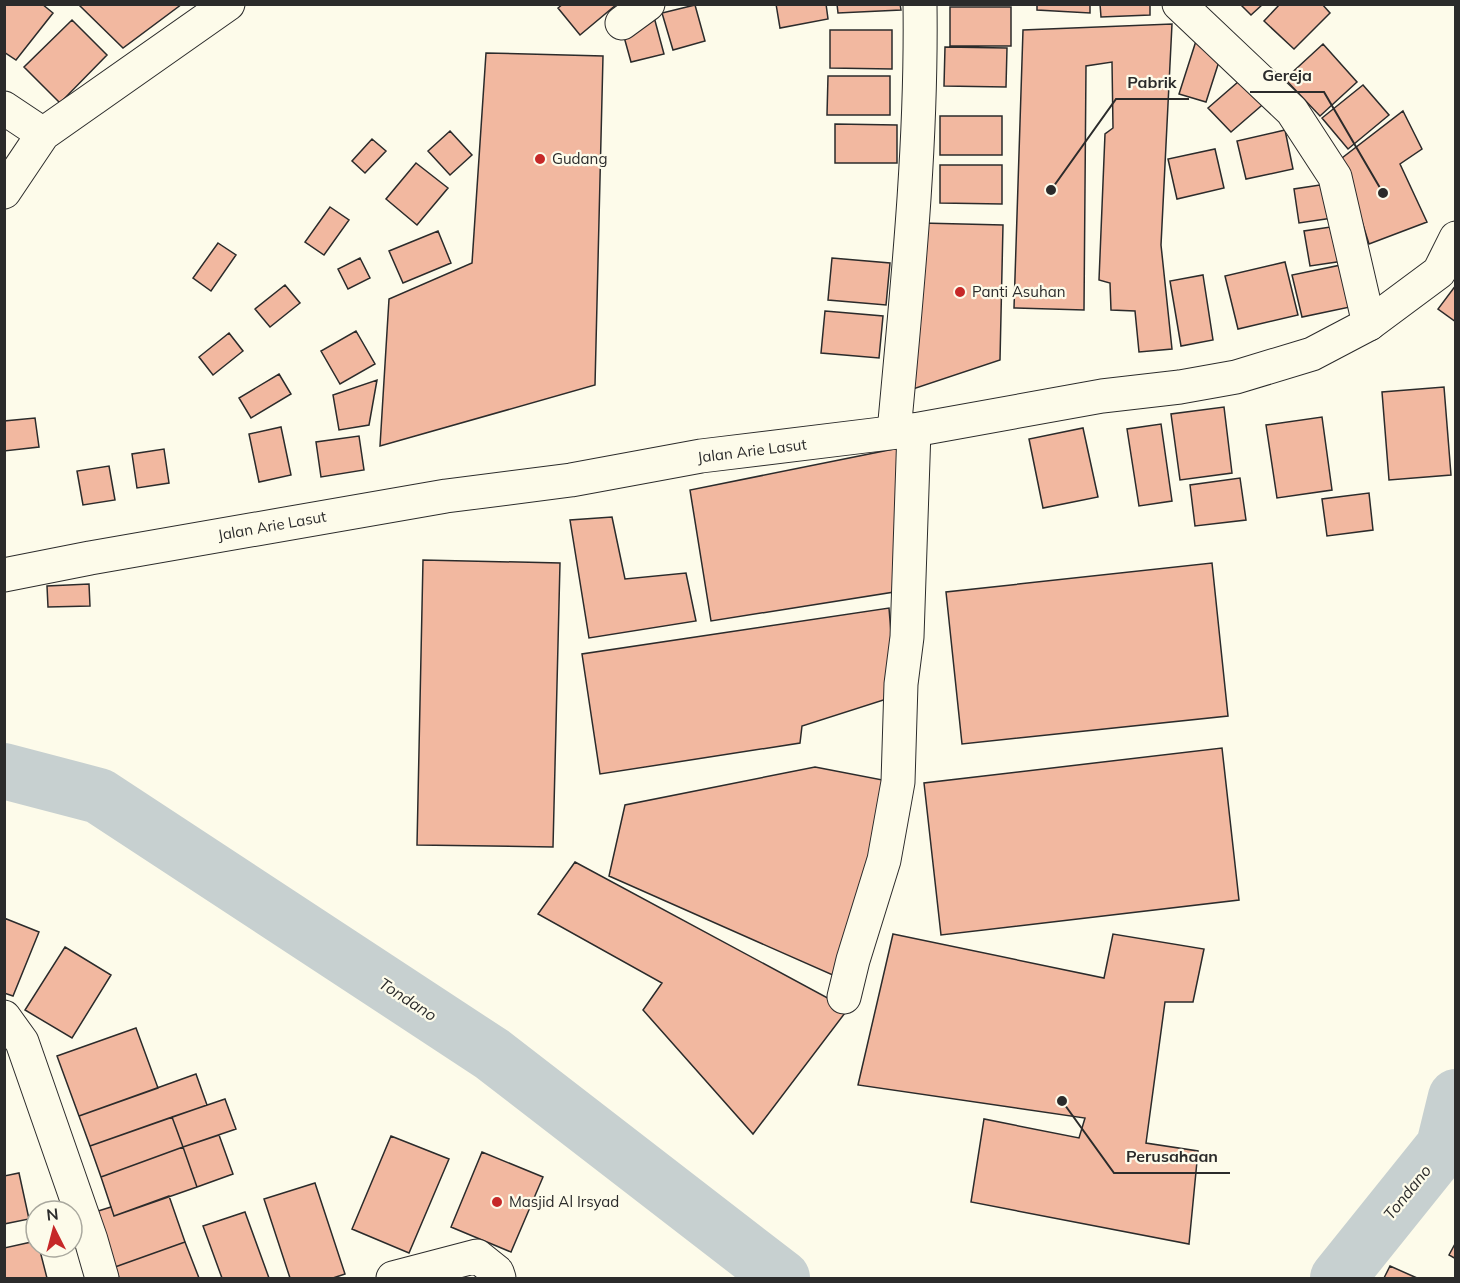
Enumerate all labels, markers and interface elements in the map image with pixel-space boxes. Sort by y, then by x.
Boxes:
callout: Gereja [1250,58,1324,92]
callout: Pabrik [1116,65,1189,99]
text: Gereja [1262,65,1312,85]
text: Pabrik [1127,72,1178,92]
place label: Gudang [552,149,607,168]
marker: Gudang [533,152,547,166]
place label: Panti Asuhan [972,282,1066,301]
marker: Panti Asuhan [953,285,967,299]
street label: Jalan Arie Lasut [696,434,808,467]
street label: Jalan Arie Lasut [216,507,328,544]
water label: Tondano [375,973,441,1025]
callout: Perusahaan [1114,1139,1230,1173]
text: Perusahaan [1126,1146,1218,1166]
water label: Tondano [1379,1161,1435,1223]
place label: Masjid Al Irsyad [509,1192,619,1211]
marker: Masjid Al Irsyad [490,1195,504,1209]
north arrow [24,1199,84,1259]
text: N [45,1204,59,1225]

